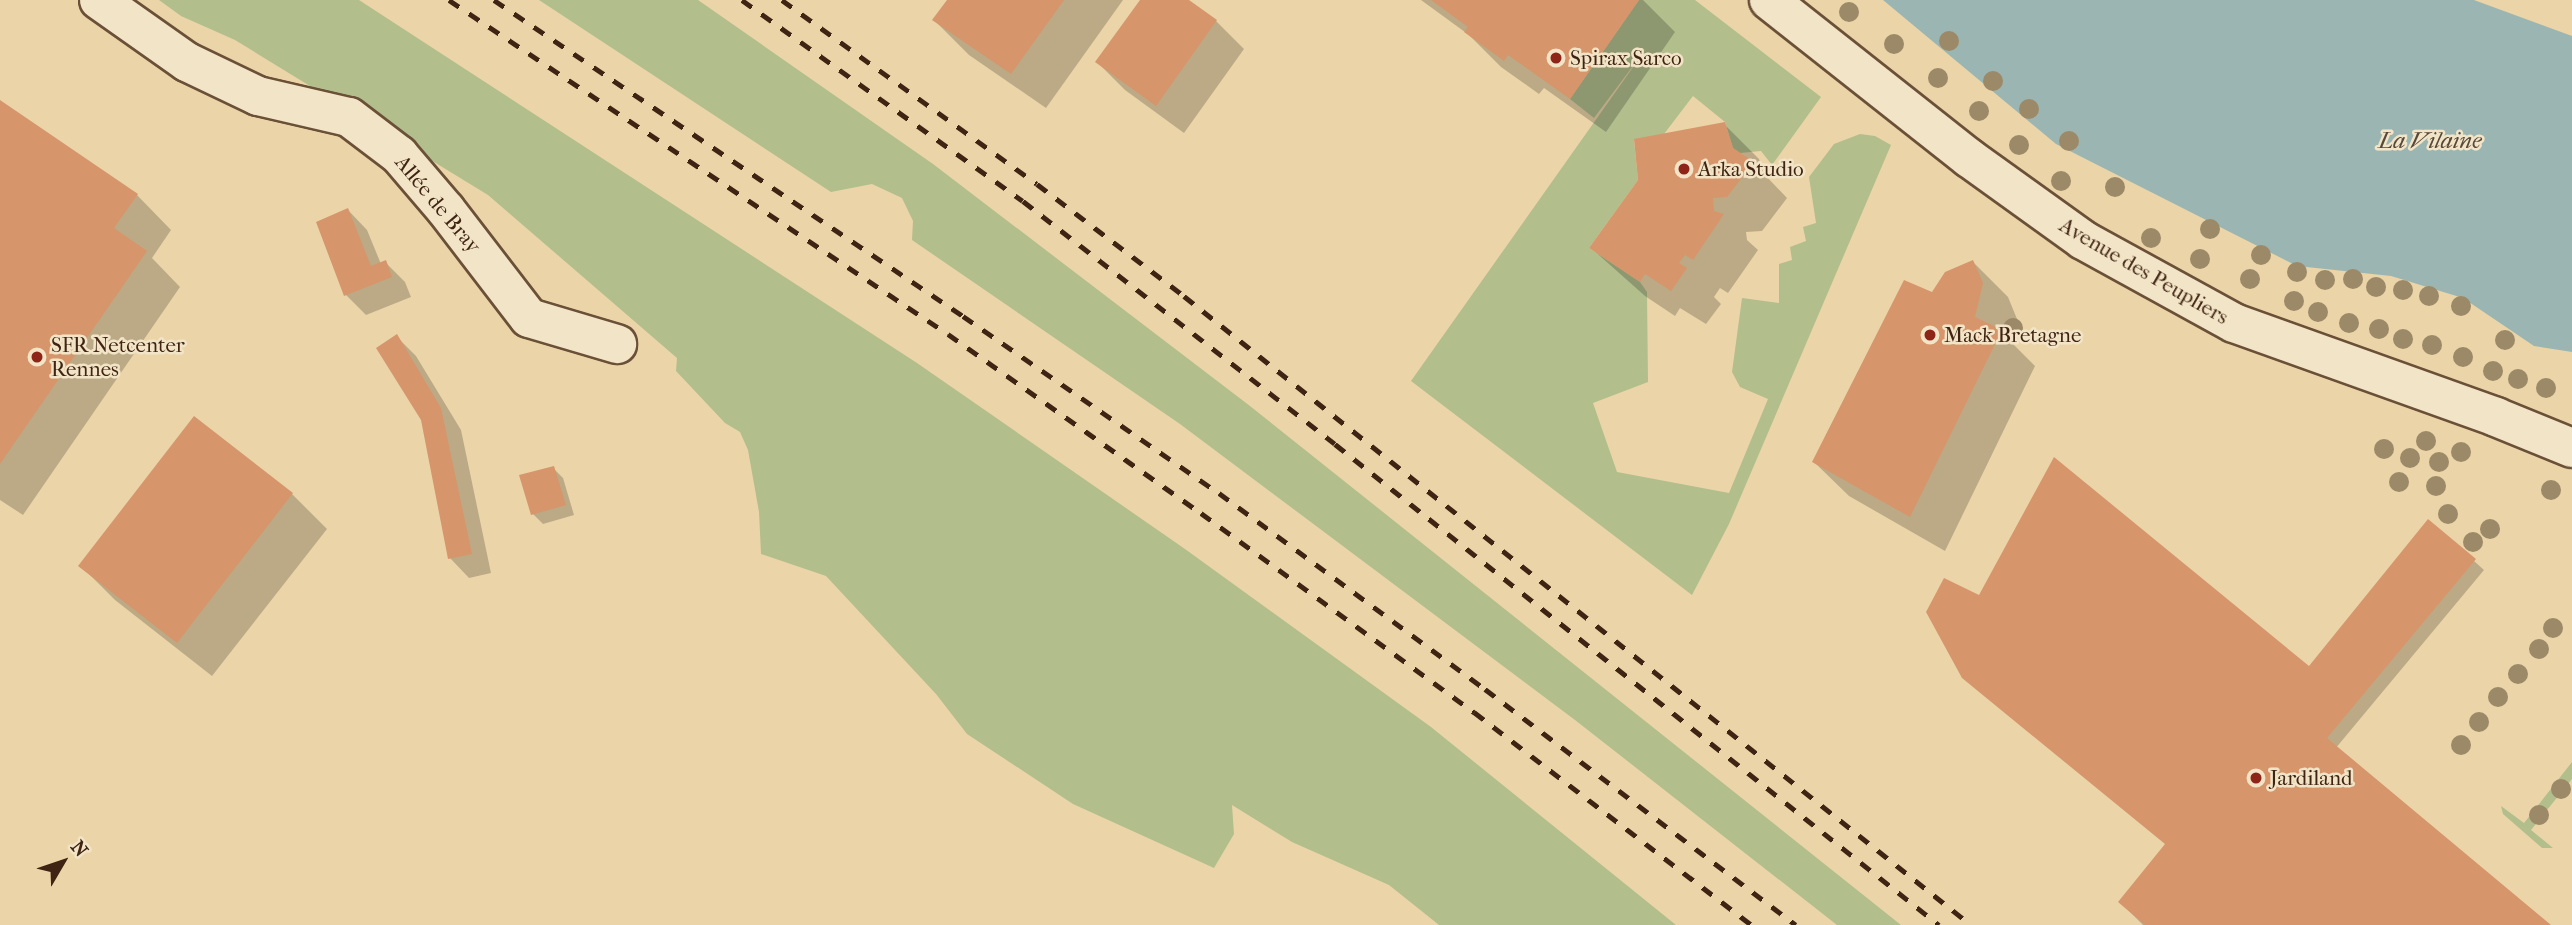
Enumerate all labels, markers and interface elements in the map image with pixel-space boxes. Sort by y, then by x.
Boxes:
place label: Spirax Sarco [1570,45,1682,71]
marker: Spirax Sarco [1548,50,1564,66]
water label: La Vilaine [2379,127,2481,155]
street label: Allée de Bray [390,150,486,258]
place label: Arka Studio [1698,156,1804,182]
marker: Arka Studio [1676,161,1692,177]
street label: Avenue des Peupliers [2055,212,2233,330]
place label: Mack Bretagne [1944,322,2081,348]
marker: Mack Bretagne [1922,327,1938,343]
place label: SFR Netcenter Rennes [51,332,185,382]
marker: SFR Netcenter Rennes [29,349,45,365]
place label: Jardiland [2270,765,2353,791]
marker: Jardiland [2248,770,2264,786]
north arrow [28,827,98,897]
text: N [66,836,92,861]

